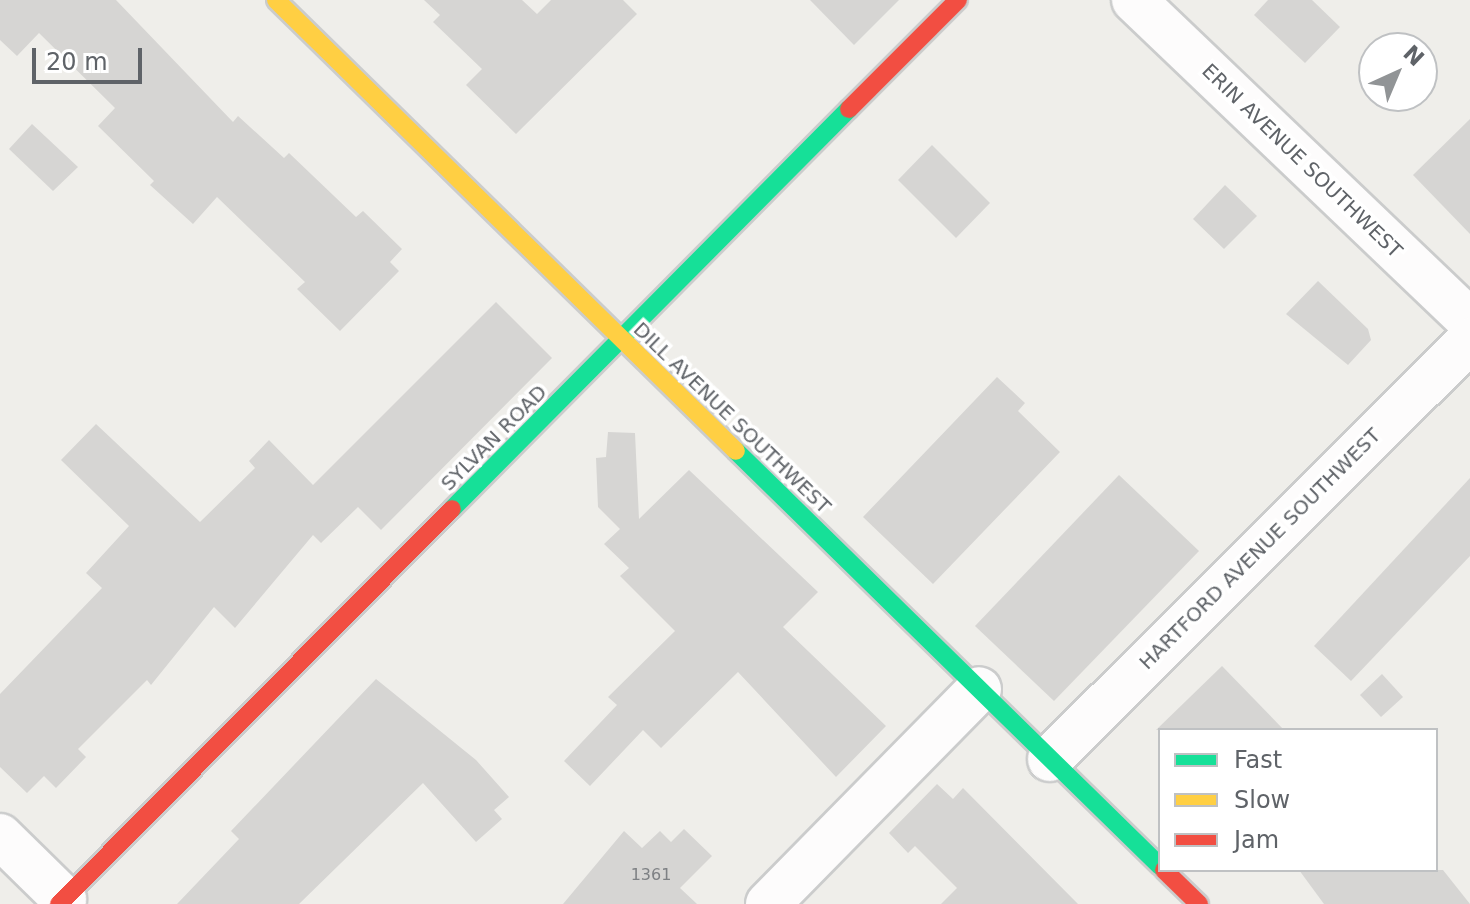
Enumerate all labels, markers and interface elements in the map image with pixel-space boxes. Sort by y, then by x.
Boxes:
scale bar [36,32,146,82]
north arrow [1358,32,1438,112]
text: N [1398,40,1429,71]
text: 20 m [46,48,108,76]
street label: ERIN AVENUE SOUTHWEST [1197,59,1407,263]
street label: DILL AVENUE SOUTHWEST [628,317,836,519]
street label: SYLVAN ROAD [436,380,552,496]
street label: HARTFORD AVENUE SOUTHWEST [1134,423,1386,675]
legend [1158,728,1438,872]
text: Fast [1234,746,1282,774]
text: Slow [1234,786,1290,814]
text: Jam [1234,826,1279,854]
house number: 1361 [631,865,671,885]

